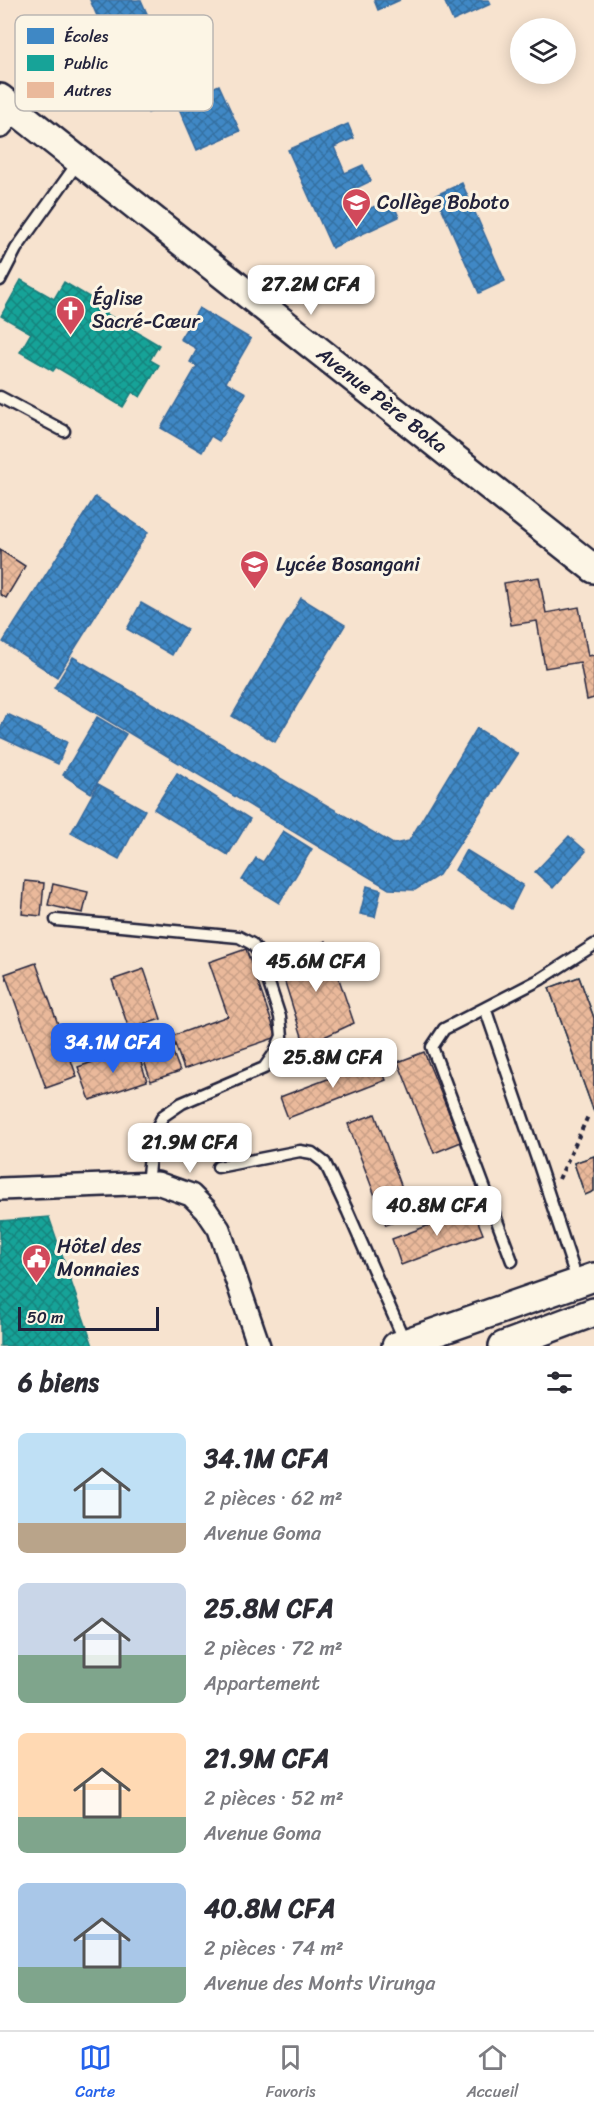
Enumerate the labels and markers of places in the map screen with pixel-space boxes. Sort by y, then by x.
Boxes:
place label: Collège Boboto [377,185,509,220]
school or university icon: Collège Boboto [340,186,372,228]
pin: 27.2M CFA [242,265,380,316]
place label: Église Sacré-Cœur [92,281,201,339]
church icon: Église Sacré-Cœur [55,294,87,336]
place label: Lycée Bosangani [276,547,421,582]
school or university icon: Lycée Bosangani [239,548,271,590]
pin: 45.6M CFA [247,942,385,993]
pin: 34.1M CFA [44,1023,182,1074]
pin: 25.8M CFA [264,1038,402,1089]
pin: 21.9M CFA [121,1123,259,1174]
pin: 40.8M CFA [368,1186,506,1237]
place label: Hôtel des Monnaies [57,1229,142,1287]
public building icon: Hôtel des Monnaies [20,1242,52,1284]

